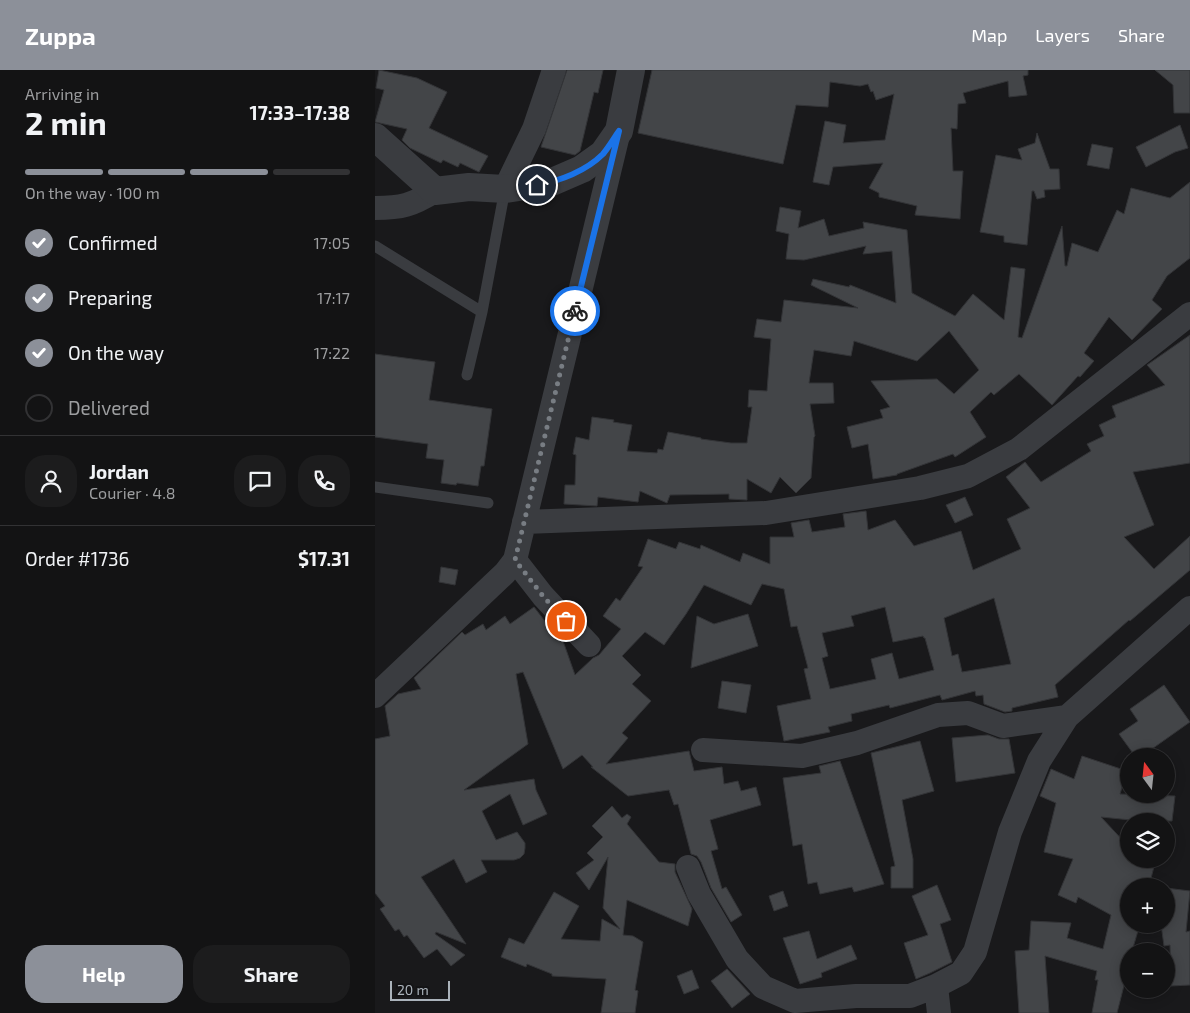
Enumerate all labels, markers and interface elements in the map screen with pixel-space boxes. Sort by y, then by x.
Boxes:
text: Zuppa [25,21,96,50]
text: Map [971,24,1007,46]
text: Layers [1035,24,1090,46]
text: Share [1118,24,1165,46]
text: Arriving in [25,84,99,103]
text: 17:33–17:38 [250,101,350,124]
text: 2 min [25,103,107,141]
pin [516,164,558,206]
icon: home [523,171,551,199]
text: On the way · 100 m [25,183,160,202]
icon: check [25,229,53,257]
text: Confirmed [68,231,158,254]
text: 17:05 [313,233,350,252]
icon: check [25,284,53,312]
text: Preparing [68,286,152,309]
courier [550,286,600,336]
text: 17:17 [317,288,350,307]
icon: bike [561,297,589,325]
icon: check [25,339,53,367]
text: On the way [68,341,164,364]
text: 17:22 [314,343,350,362]
text: Delivered [68,396,150,419]
button: person [25,455,77,507]
button: chat [234,455,286,507]
button: phone [298,455,350,507]
text: Jordan [89,460,149,483]
text: Courier · 4.8 [89,483,176,502]
text: Order #1736 [25,547,129,570]
text: $17.31 [298,547,350,570]
pin [545,600,587,642]
icon: bag [552,607,580,635]
north arrow [1120,748,1175,802]
map controls [1120,748,1175,998]
button: layers [1120,813,1175,868]
button: + [1120,878,1175,933]
button: − [1120,943,1175,998]
button: Help [25,945,183,1003]
button: Share [193,945,350,1003]
scale bar [390,978,450,1001]
text: 20 m [397,981,429,998]

